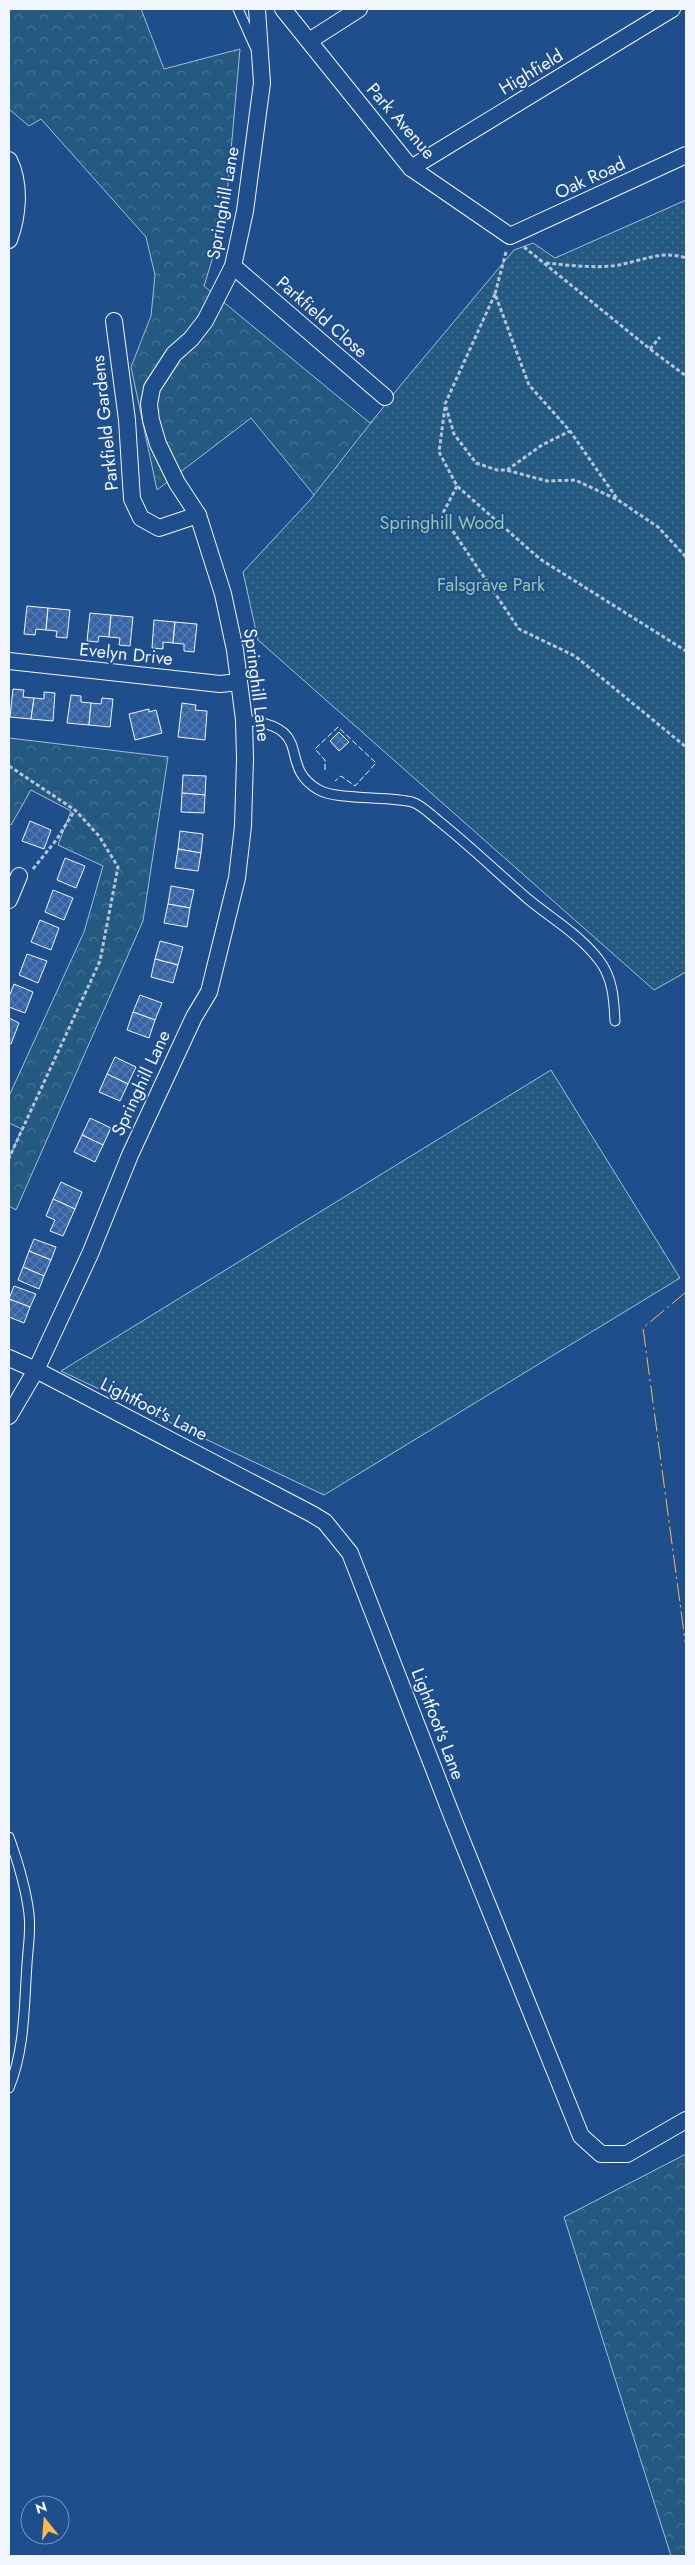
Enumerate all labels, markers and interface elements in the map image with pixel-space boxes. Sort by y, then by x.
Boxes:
street label: Highfield [494,43,568,101]
street label: Park Avenue [361,77,441,165]
street label: Springhill Lane [200,145,246,261]
street label: Oak Road [551,150,629,206]
street label: Parkfield Close [271,270,373,364]
street label: Parkfield Gardens [85,354,125,492]
park label: Springhill Wood [380,510,504,536]
park label: Falsgrave Park [437,572,545,598]
street label: Springhill Lane [237,627,277,743]
street label: Evelyn Drive [78,636,174,672]
street label: Springhill Lane [105,1026,177,1140]
street label: Lightfoot's Lane [96,1371,212,1447]
street label: Lightfoot's Lane [405,1665,471,1783]
north arrow [20,2495,70,2545]
text: N [33,2496,49,2519]

